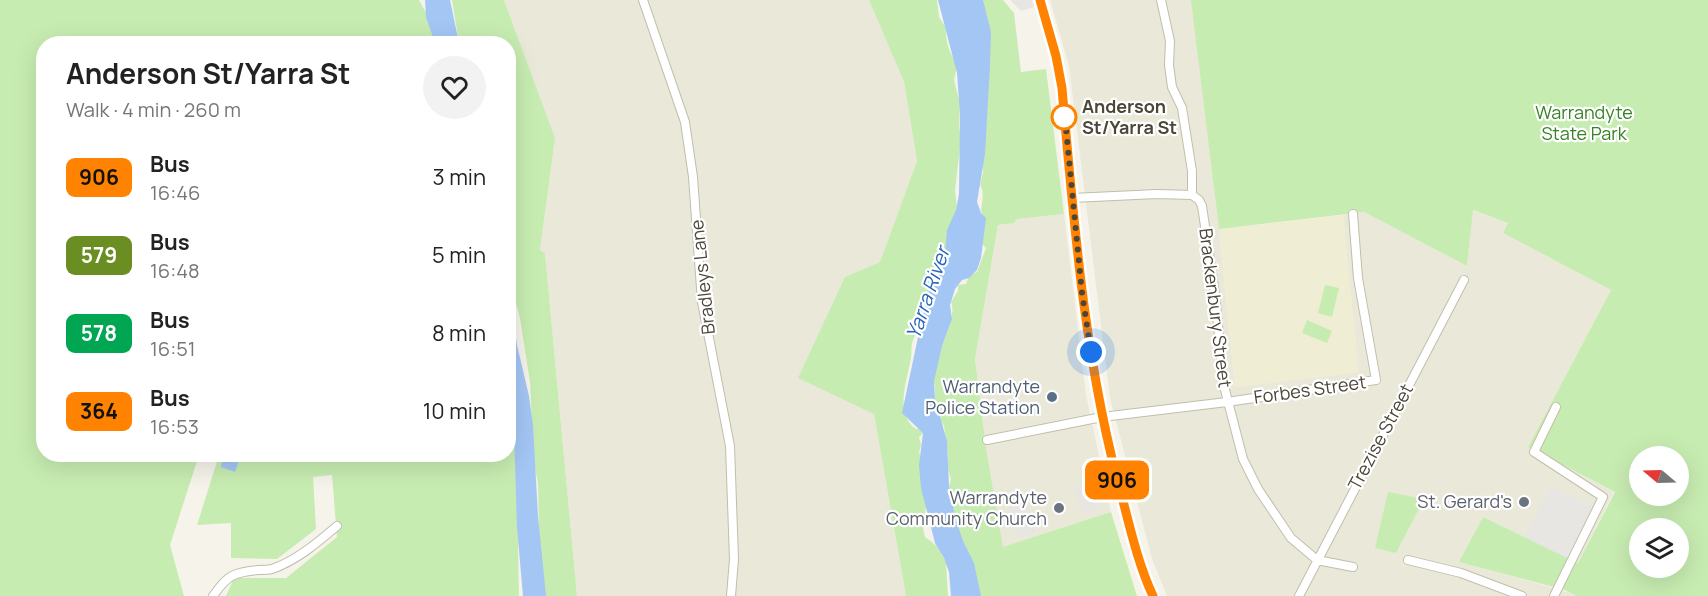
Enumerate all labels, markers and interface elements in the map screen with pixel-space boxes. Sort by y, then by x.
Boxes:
text: Anderson St/Yarra St [66,54,350,92]
button: heart [423,56,486,119]
place label: Anderson St/Yarra St [1082,94,1177,139]
text: Walk · 4 min · 260 m [66,96,241,123]
park label: Warrandyte State Park [1535,100,1633,145]
marker: Anderson St/Yarra St [1051,104,1077,130]
text: Bus [150,149,190,179]
text: 3 min [433,162,486,192]
text: 906 [79,163,119,191]
text: 16:46 [150,179,200,206]
street label: Bradleys Lane [684,219,720,336]
text: Bus [150,227,190,257]
street label: Brackenbury Street [1194,227,1238,389]
text: 5 min [432,240,486,270]
text: 579 [81,241,117,269]
water label: Yarra River [899,241,957,342]
text: 16:48 [150,257,200,284]
text: Bus [150,305,190,335]
text: 8 min [432,318,486,348]
text: 578 [81,319,117,347]
text: 16:51 [150,335,196,362]
your location [1076,337,1106,367]
street label: Forbes Street [1252,369,1367,409]
place label: Warrandyte Police Station [925,374,1040,419]
street label: Trezise Street [1342,379,1418,494]
text: Bus [150,383,190,413]
marker: Warrandyte Police Station [1045,390,1059,404]
text: 10 min [423,396,486,426]
text: 364 [80,397,118,425]
text: 16:53 [150,413,199,440]
north arrow [1629,446,1689,506]
map controls [1629,446,1689,578]
line badge: 906 [1082,460,1152,500]
text: 906 [1097,466,1137,494]
place label: Warrandyte Community Church [886,485,1047,530]
place label: St. Gerard's [1417,489,1512,513]
marker: St. Gerard's [1517,495,1531,509]
marker: Warrandyte Community Church [1052,501,1066,515]
button: layers [1629,518,1689,578]

